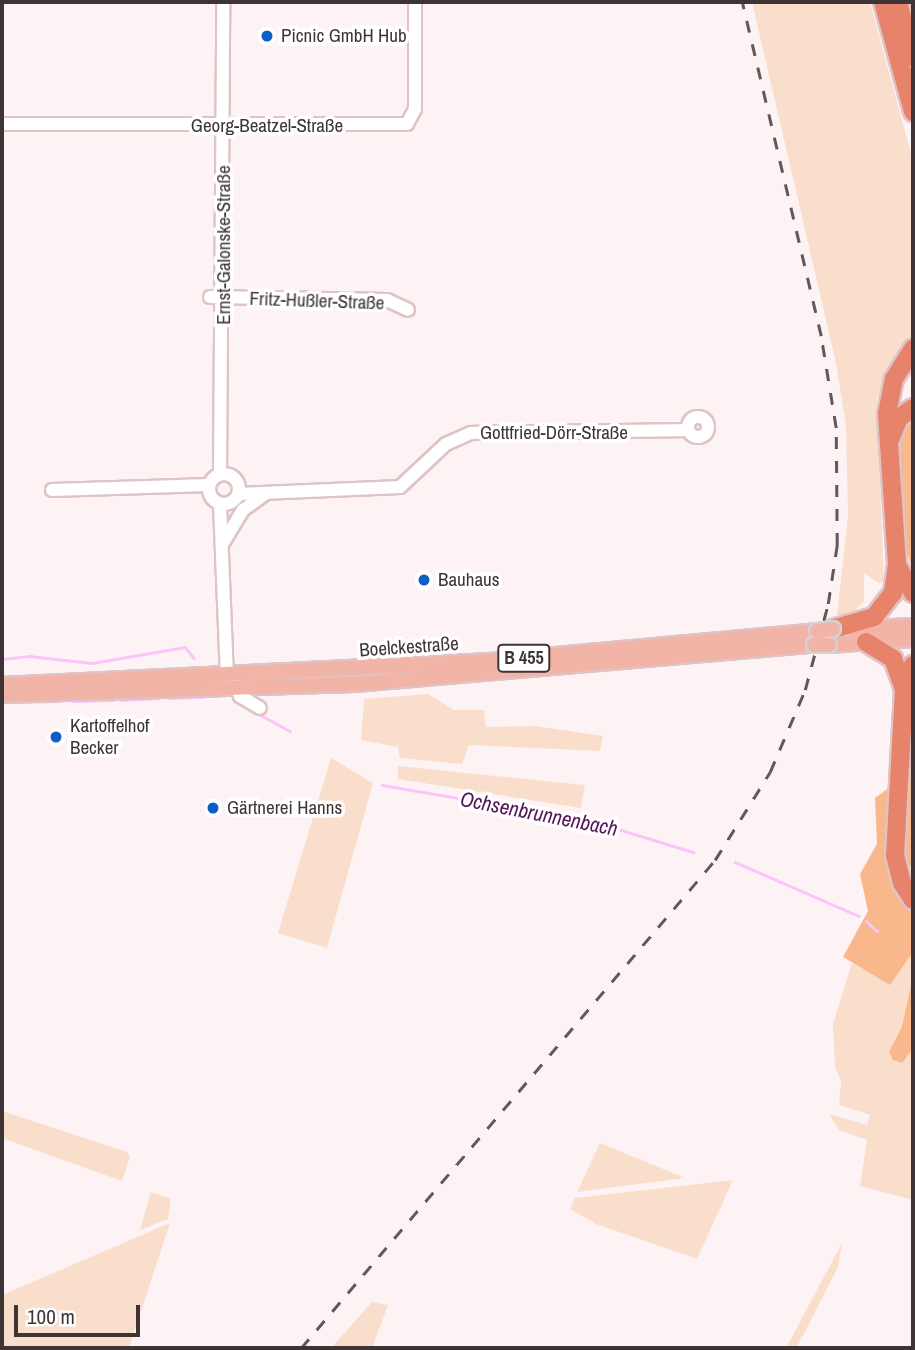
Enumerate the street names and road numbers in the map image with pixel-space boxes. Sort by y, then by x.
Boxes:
street label: Georg-Beatzel-Straße [191,115,343,137]
street label: Ernst-Galonske-Straße [213,165,235,325]
street label: Fritz-Hußler-Straße [249,287,385,315]
street label: Gottfried-Dörr-Straße [480,422,628,444]
street label: Boelckestraße [359,632,459,662]
road number: B 455 [496,644,552,672]

